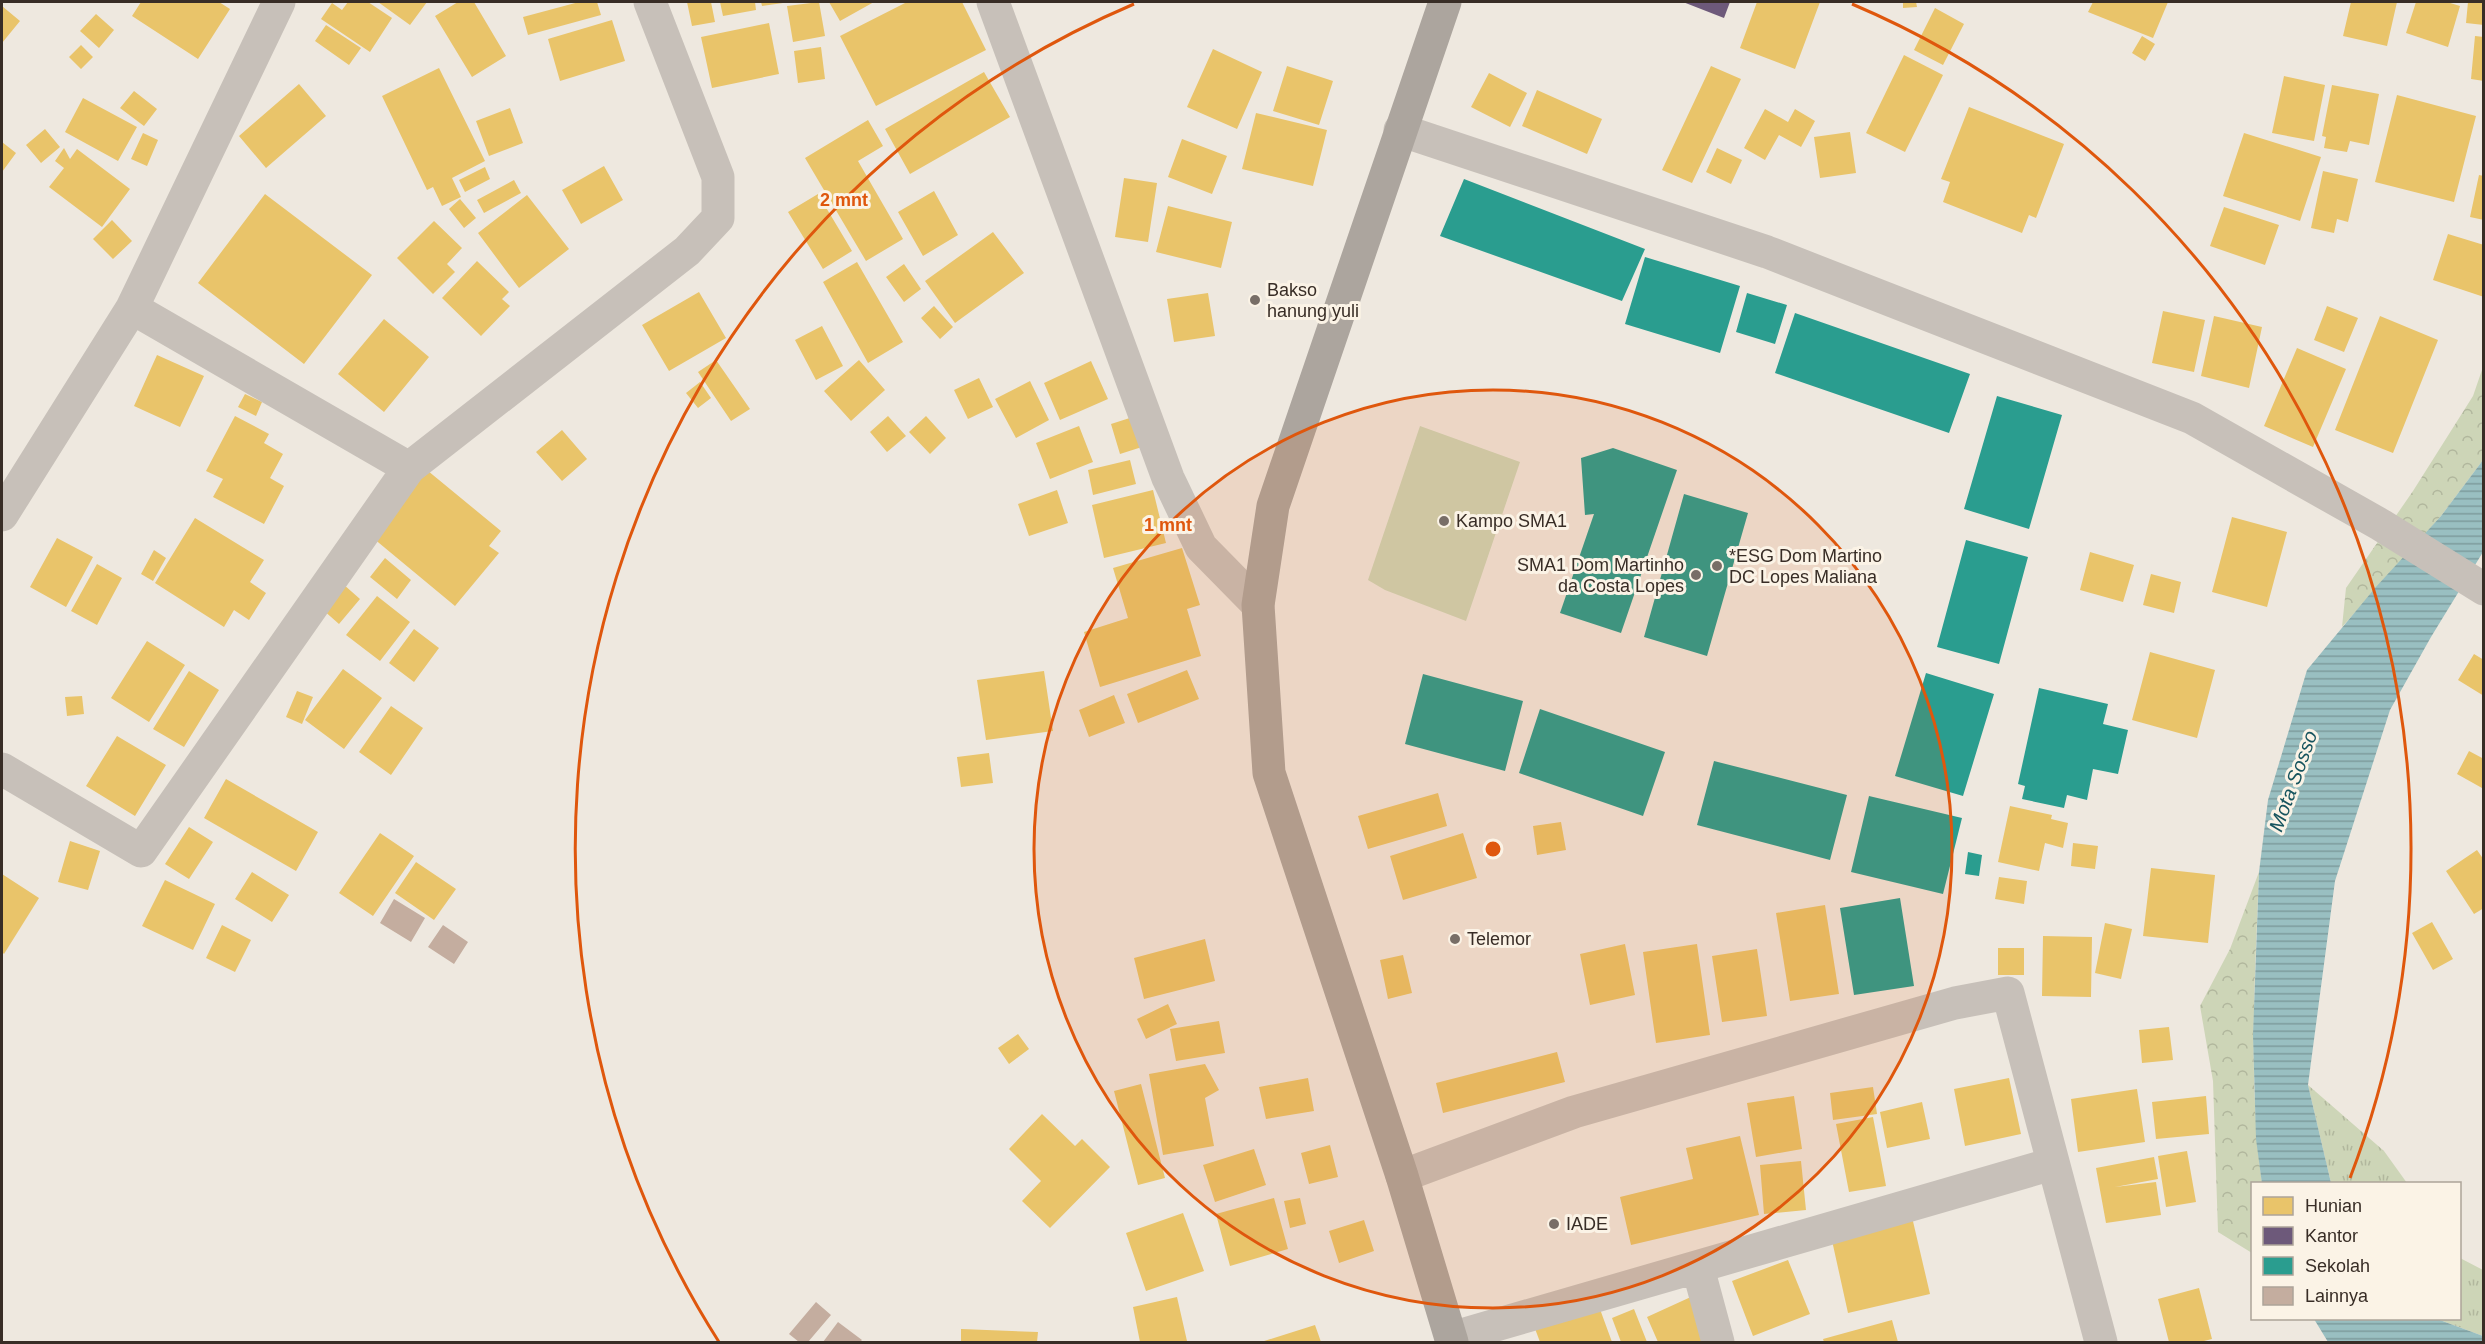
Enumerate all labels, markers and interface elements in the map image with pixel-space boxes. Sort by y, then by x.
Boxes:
text: 2 mnt [820,190,868,210]
place label: Bakso hanung yuli [1267,280,1359,321]
marker: Bakso hanung yuli [1248,293,1262,307]
place label: Kampo SMA1 [1456,511,1567,531]
marker: Kampo SMA1 [1437,514,1451,528]
text: 1 mnt [1144,515,1192,535]
place label: *ESG Dom Martino DC Lopes Maliana [1729,546,1882,587]
place label: SMA1 Dom Martinho da Costa Lopes [1517,555,1684,596]
marker: *ESG Dom Martino DC Lopes Maliana [1710,559,1724,573]
marker: SMA1 Dom Martinho da Costa Lopes [1689,568,1703,582]
water label: Mota Sosso [2265,728,2321,834]
centre of rings [1483,839,1503,859]
place label: Telemor [1467,929,1531,949]
marker: Telemor [1448,932,1462,946]
legend [2251,1182,2461,1320]
text: Hunian [2305,1196,2362,1216]
place label: IADE [1566,1214,1608,1234]
marker: IADE [1547,1217,1561,1231]
text: Kantor [2305,1226,2358,1246]
text: Sekolah [2305,1256,2370,1276]
text: Lainnya [2305,1286,2369,1306]

